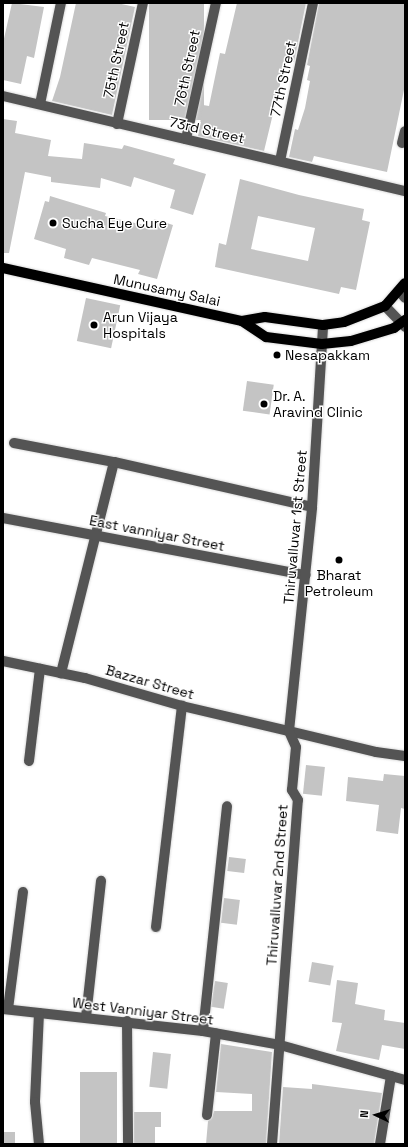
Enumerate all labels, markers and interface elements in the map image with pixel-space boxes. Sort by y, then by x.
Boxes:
street label: 75th Street [100,20,132,100]
street label: 76th Street [171,28,203,108]
street label: 77th Street [267,39,299,119]
street label: 73rd Street [168,113,246,147]
place label: Sucha Eye Cure [62,215,167,231]
marker: Sucha Eye Cure [47,217,59,229]
street label: Munusamy Salai [112,270,222,310]
place label: Arun Vijaya Hospitals [103,309,178,342]
marker: Arun Vijaya Hospitals [88,319,100,331]
place label: Nesapakkam [285,347,370,363]
marker: Nesapakkam [272,350,282,360]
place label: Dr. A. Aravind Clinic [273,388,363,420]
marker: Dr. A. Aravind Clinic [258,398,270,410]
street label: Thiruvalluvar 1st Street [280,449,310,605]
street label: East vanniyar Street [88,512,226,554]
marker: Bharat Petroleum [334,555,344,565]
place label: Bharat Petroleum [305,567,373,600]
street label: Bazzar Street [104,661,196,703]
street label: Thiruvalluvar 2nd Street [263,804,291,966]
street label: West Vanniyar Street [71,994,215,1028]
north arrow [356,1095,396,1135]
text: N [357,1110,371,1118]

